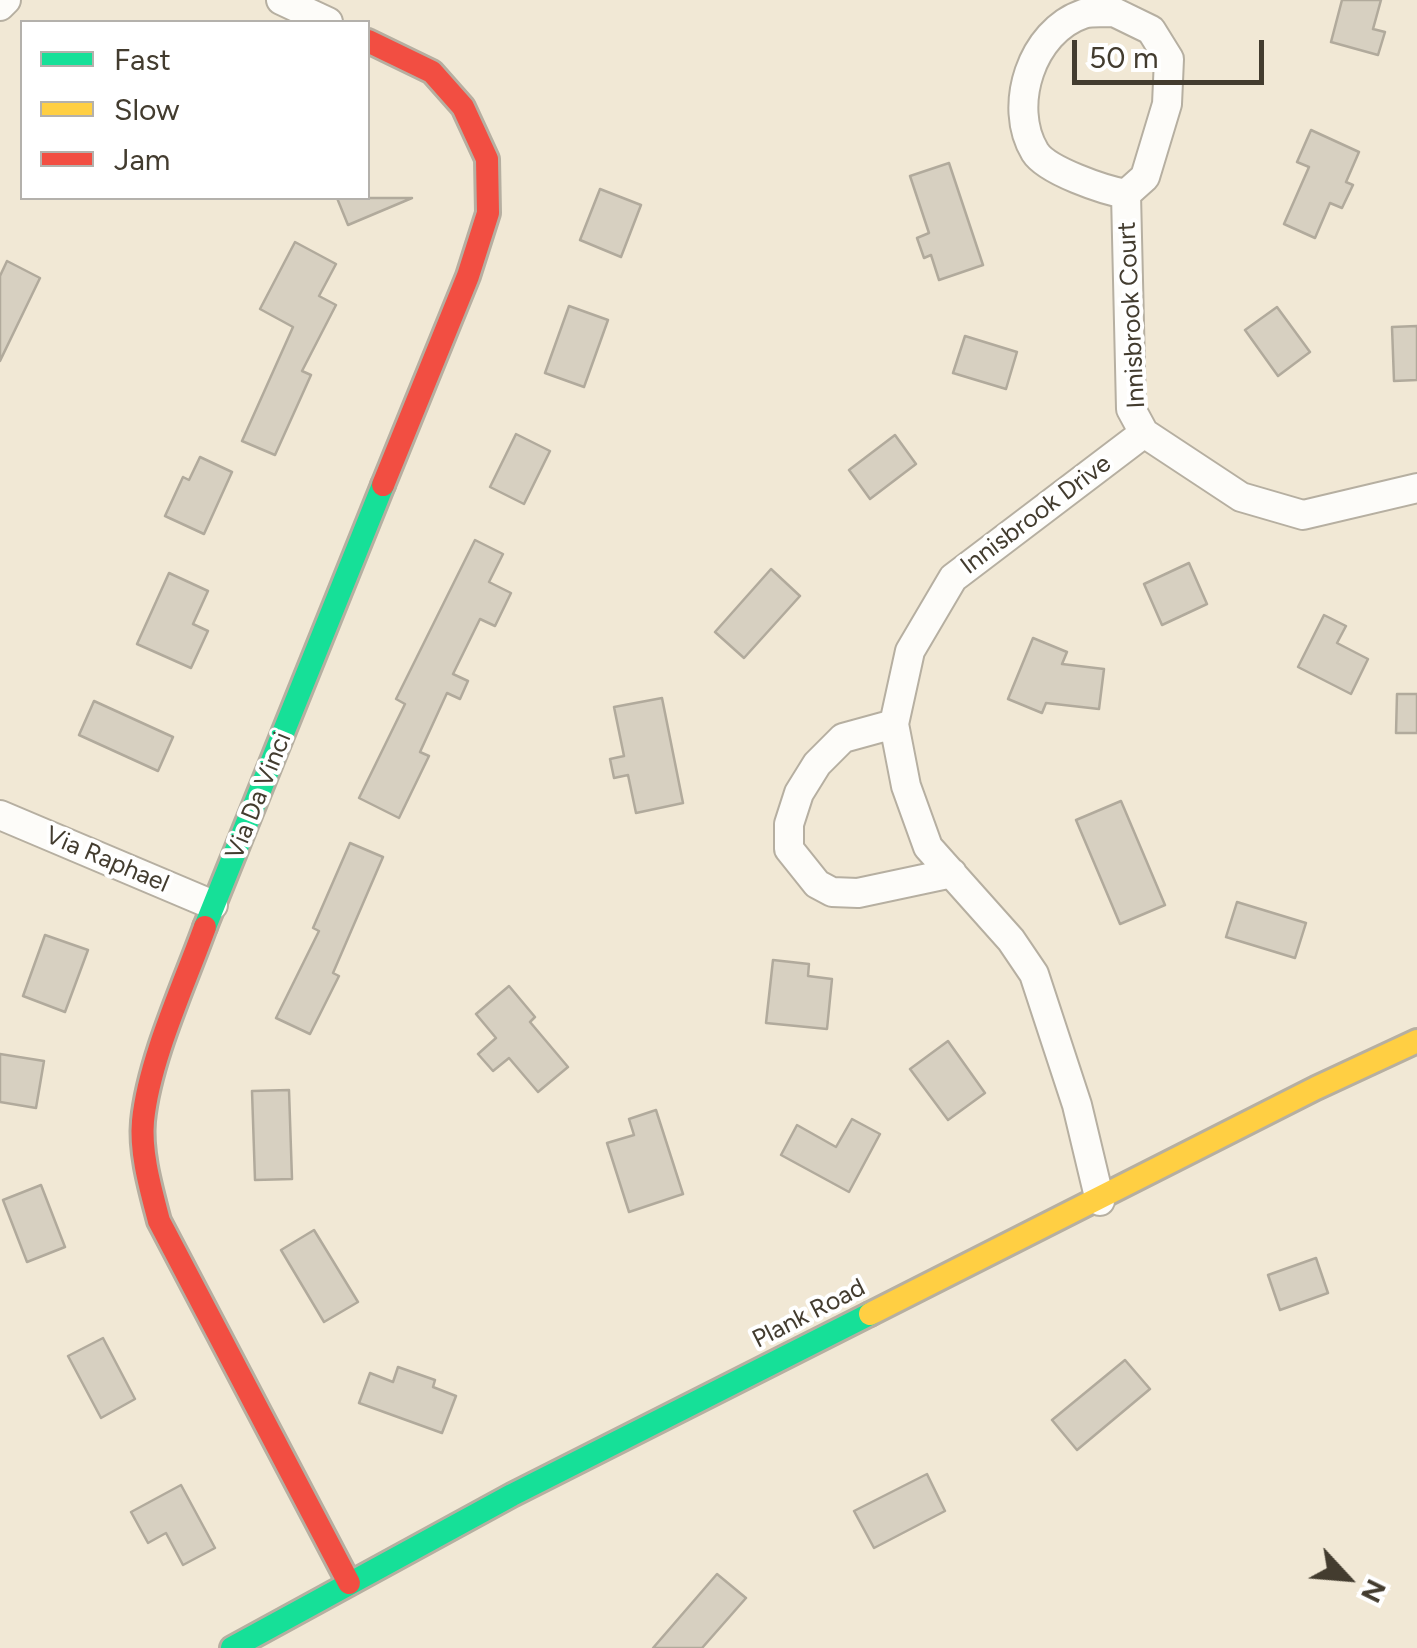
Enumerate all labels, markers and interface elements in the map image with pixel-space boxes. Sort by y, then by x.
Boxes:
legend [20,20,370,200]
scale bar [1077,20,1270,82]
text: 50 m [1089,39,1158,76]
text: Fast [114,41,171,78]
text: Slow [114,91,180,128]
text: Jam [114,141,170,178]
street label: Innisbrook Court [1112,221,1152,409]
street label: Innisbrook Drive [955,449,1117,581]
street label: Via Da Vinci [220,728,298,864]
street label: Via Raphael [41,821,173,899]
street label: Plank Road [748,1273,870,1355]
north arrow [1297,1528,1397,1628]
text: N [1354,1574,1394,1608]

